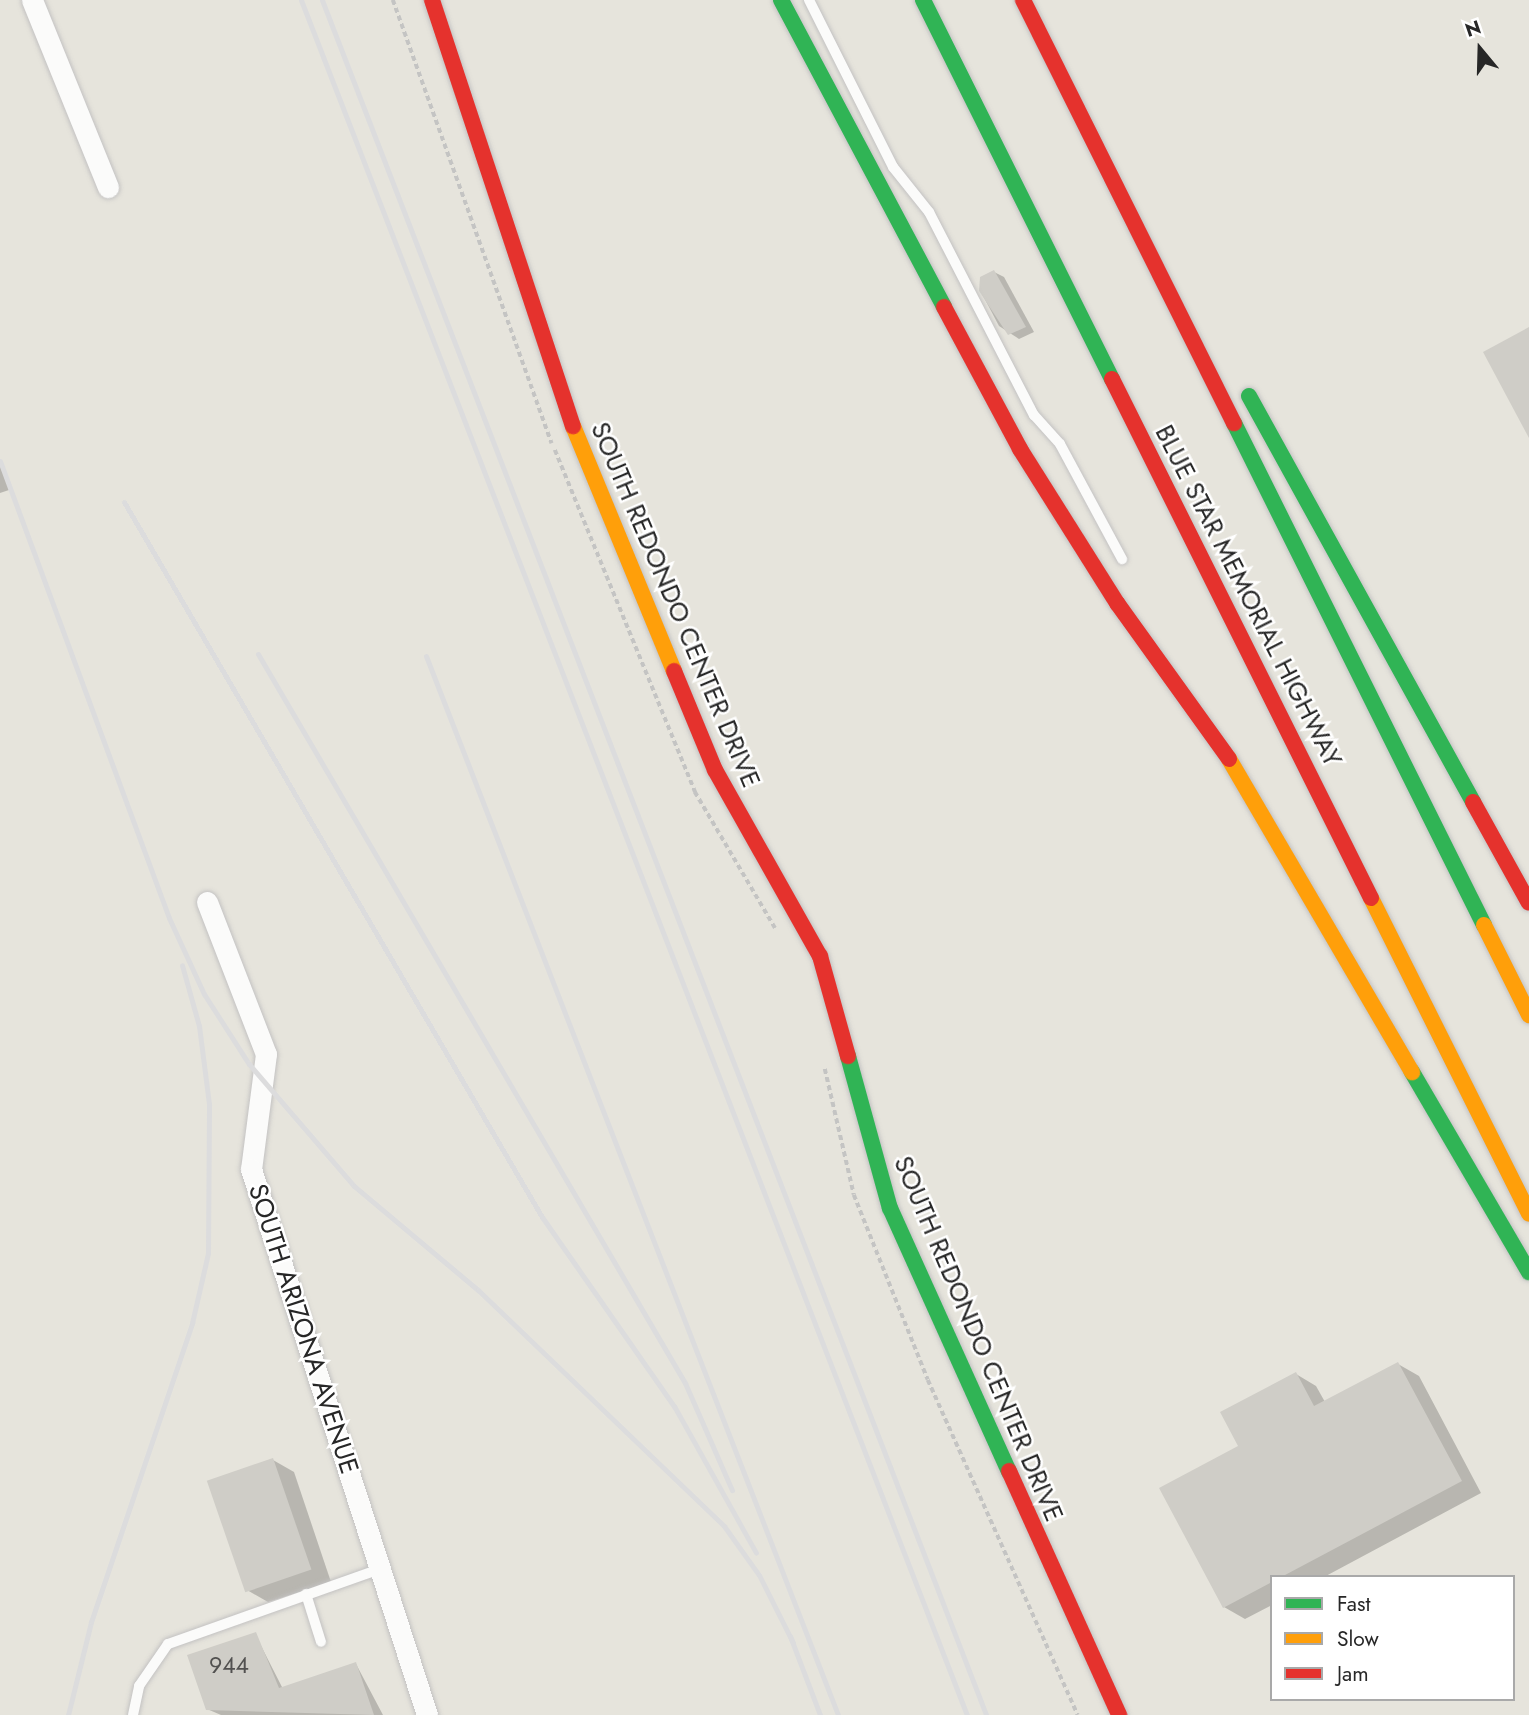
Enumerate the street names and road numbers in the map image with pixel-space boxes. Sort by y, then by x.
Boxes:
street label: SOUTH REDONDO CENTER DRIVE [584,418,766,792]
street label: BLUE STAR MEMORIAL HIGHWAY [1148,420,1348,772]
street label: SOUTH REDONDO CENTER DRIVE [887,1152,1069,1526]
street label: SOUTH ARIZONA AVENUE [241,1180,365,1478]

